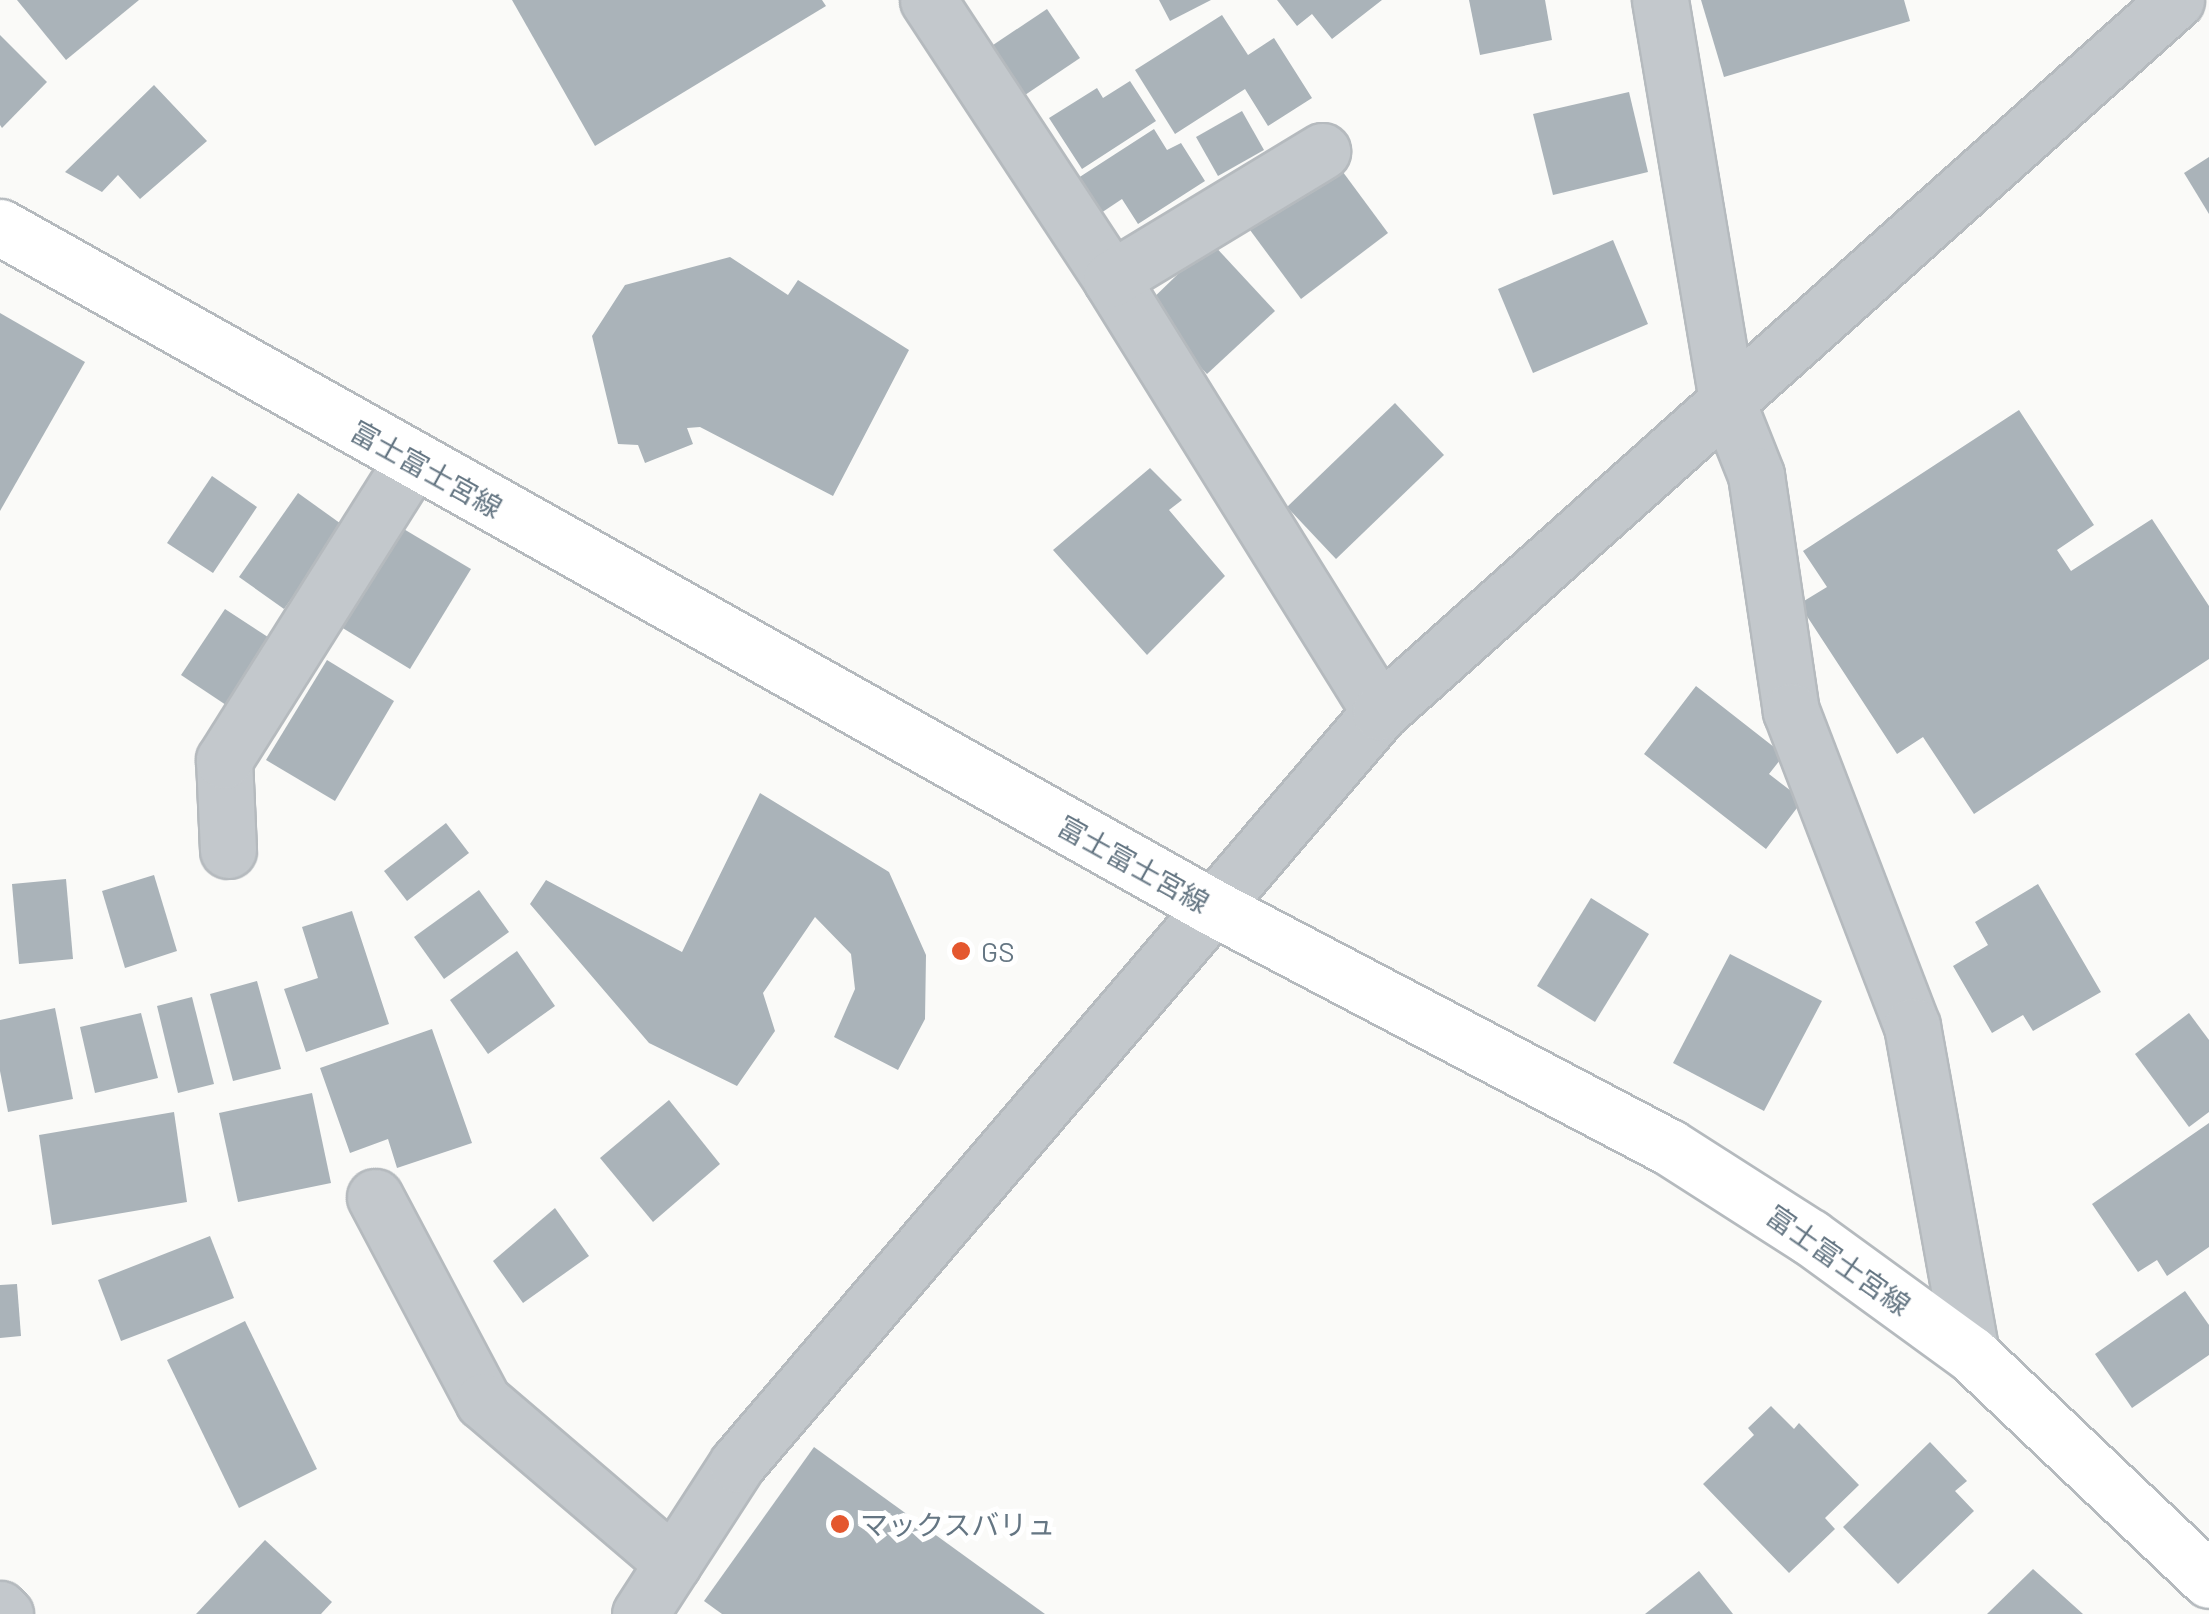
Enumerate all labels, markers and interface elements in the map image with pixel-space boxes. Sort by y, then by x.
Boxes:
street label: 富士富士宮線 [345,414,509,524]
street label: 富士富士宮線 [1052,809,1216,919]
place label: GS [981,934,1015,968]
marker: GS [950,940,972,962]
street label: 富士富士宮線 [1761,1198,1917,1322]
place label: マックスバリュ [860,1507,1056,1541]
marker: マックスバリュ [829,1513,851,1535]

